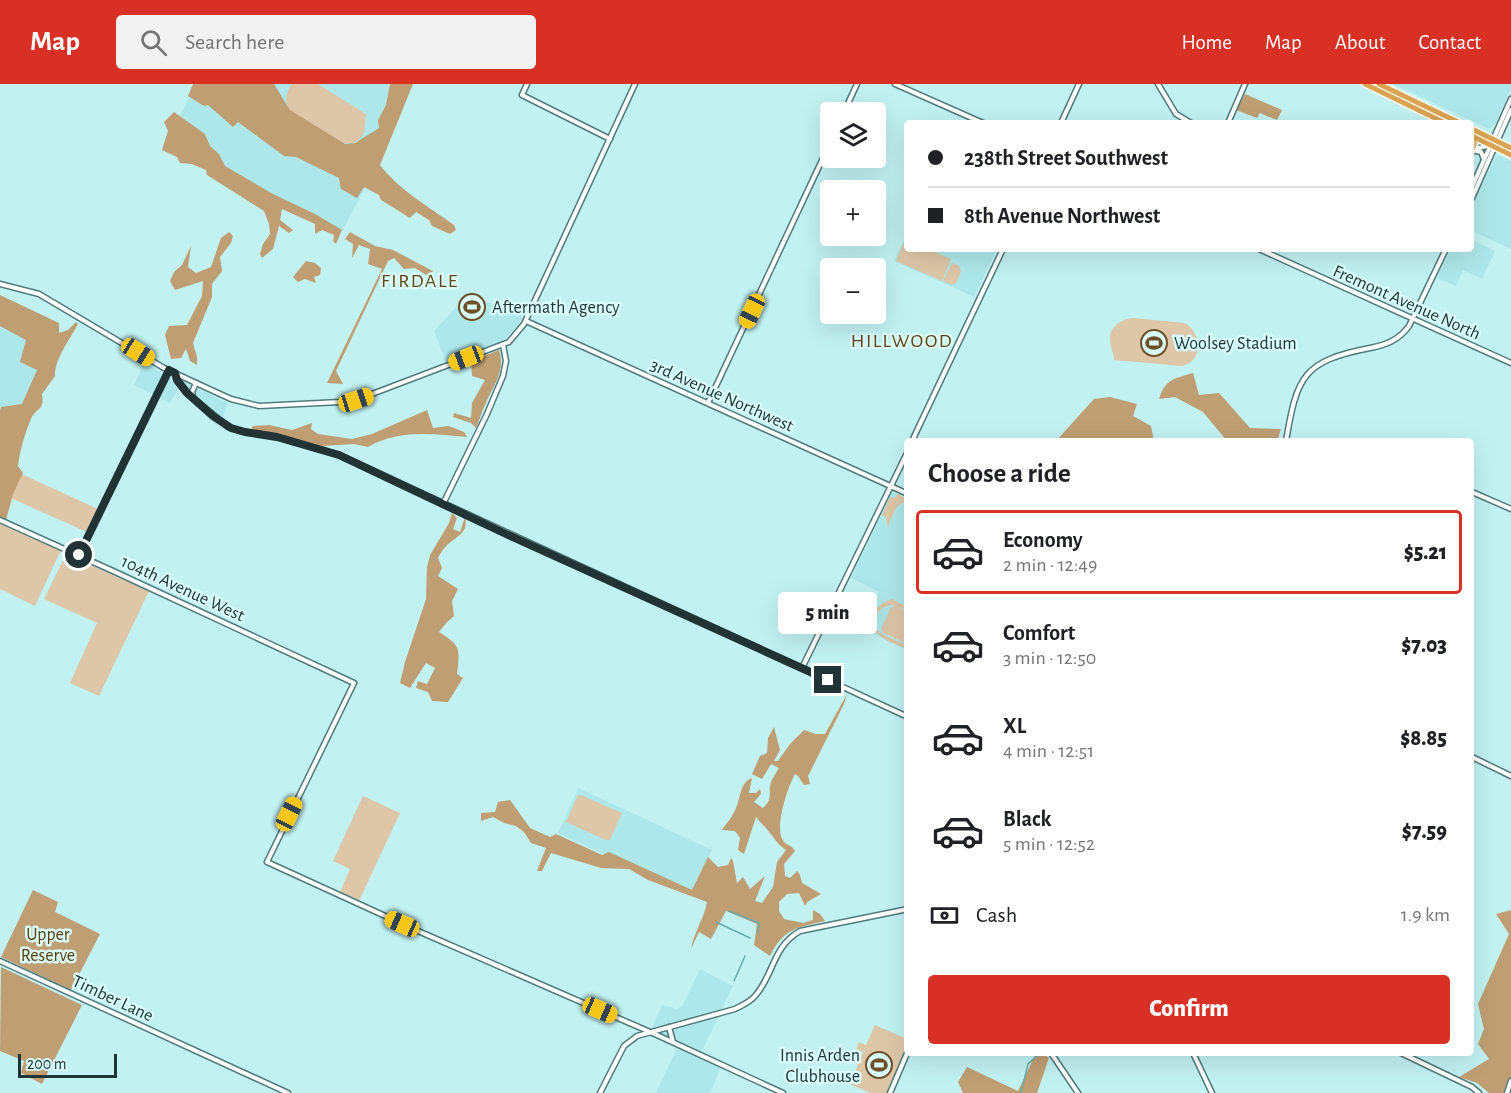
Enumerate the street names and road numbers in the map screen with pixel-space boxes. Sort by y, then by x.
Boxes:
street label: Fremont Avenue North [1330,262,1483,344]
street label: 3rd Avenue Northwest [647,356,796,436]
street label: 104th Avenue West [118,552,247,625]
street label: Timber Lane [69,972,156,1025]

